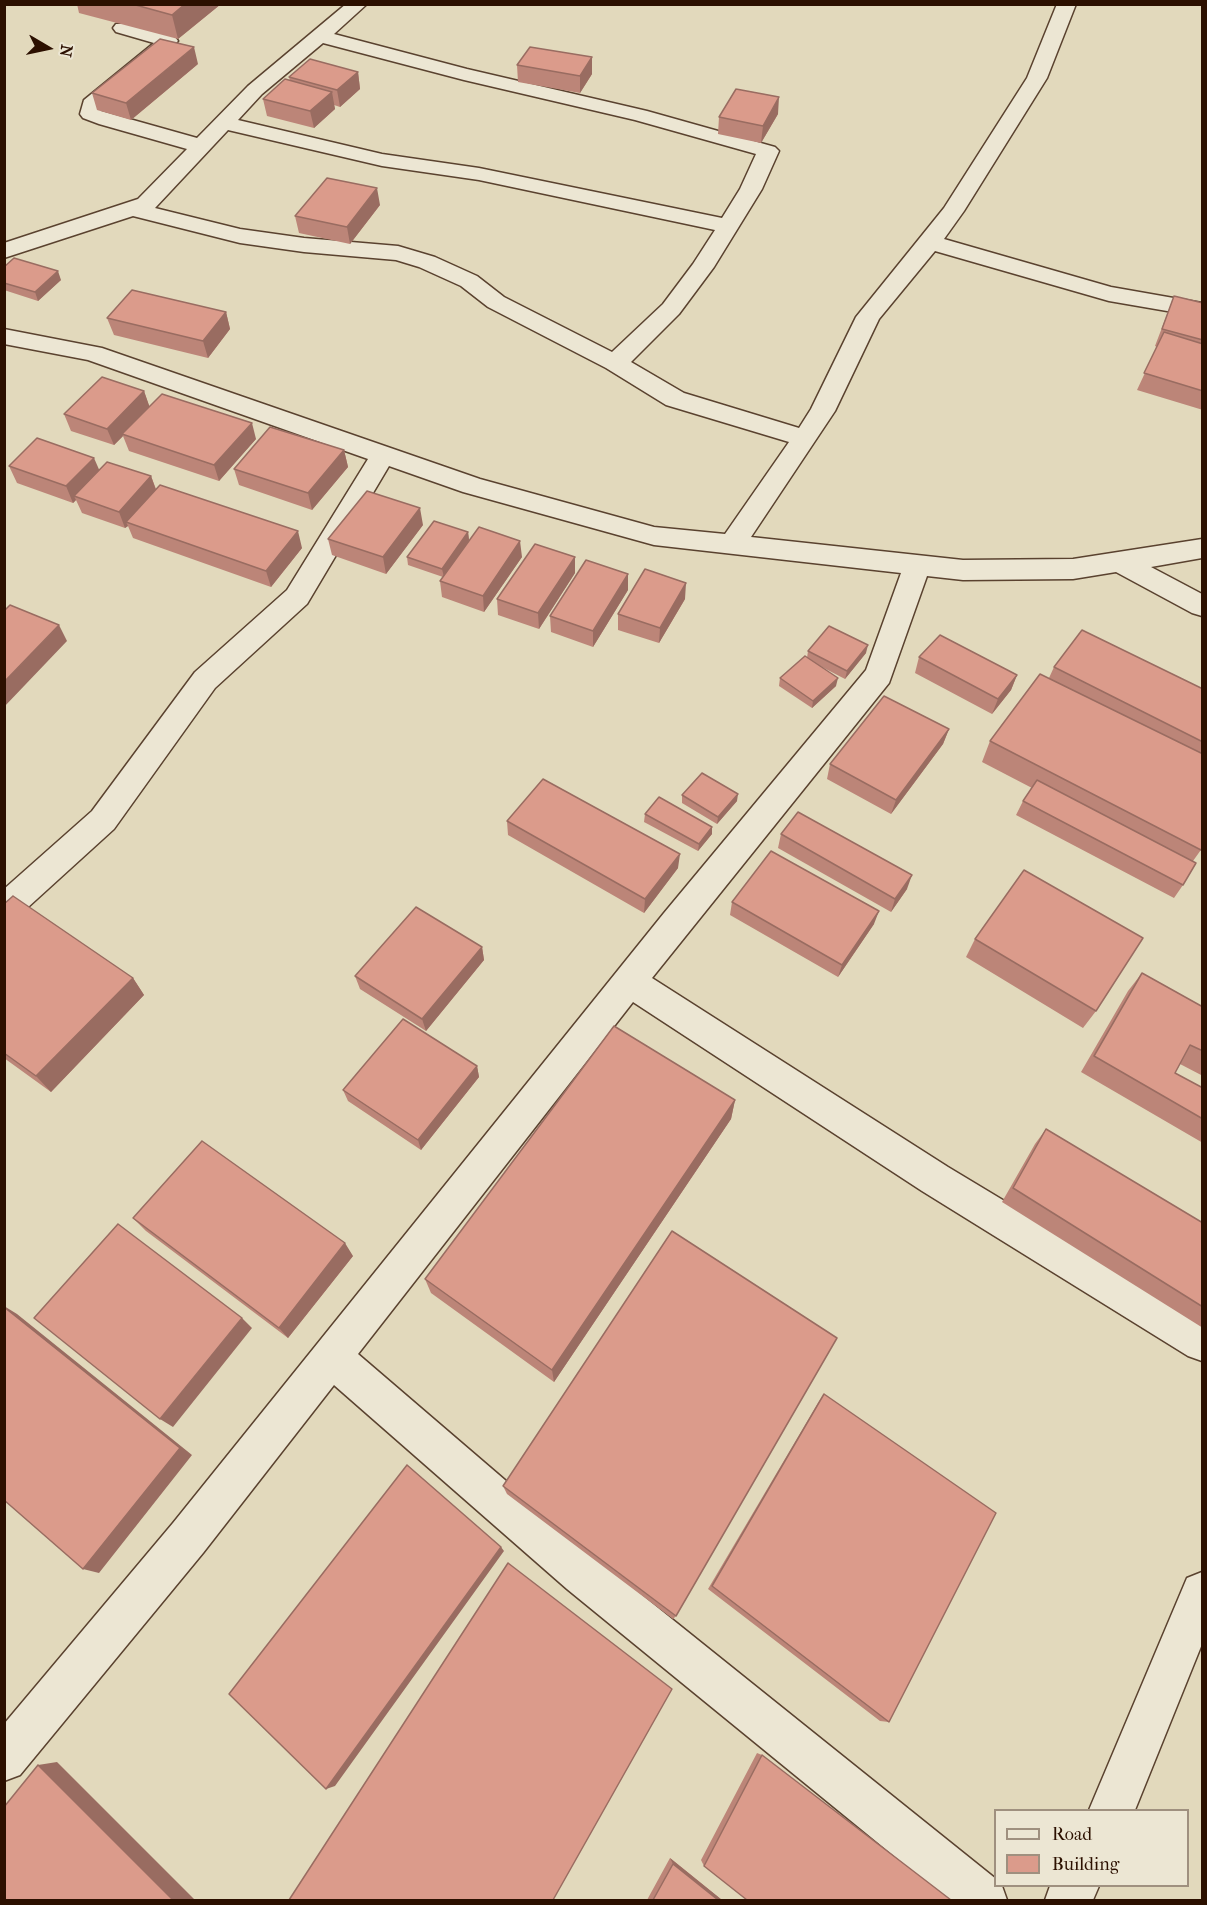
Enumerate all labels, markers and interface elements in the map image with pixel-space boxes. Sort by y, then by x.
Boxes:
north arrow [18,18,78,78]
text: N [56,43,77,58]
legend [994,1809,1189,1887]
text: Road [1052,1824,1092,1845]
text: Building [1052,1854,1119,1875]

